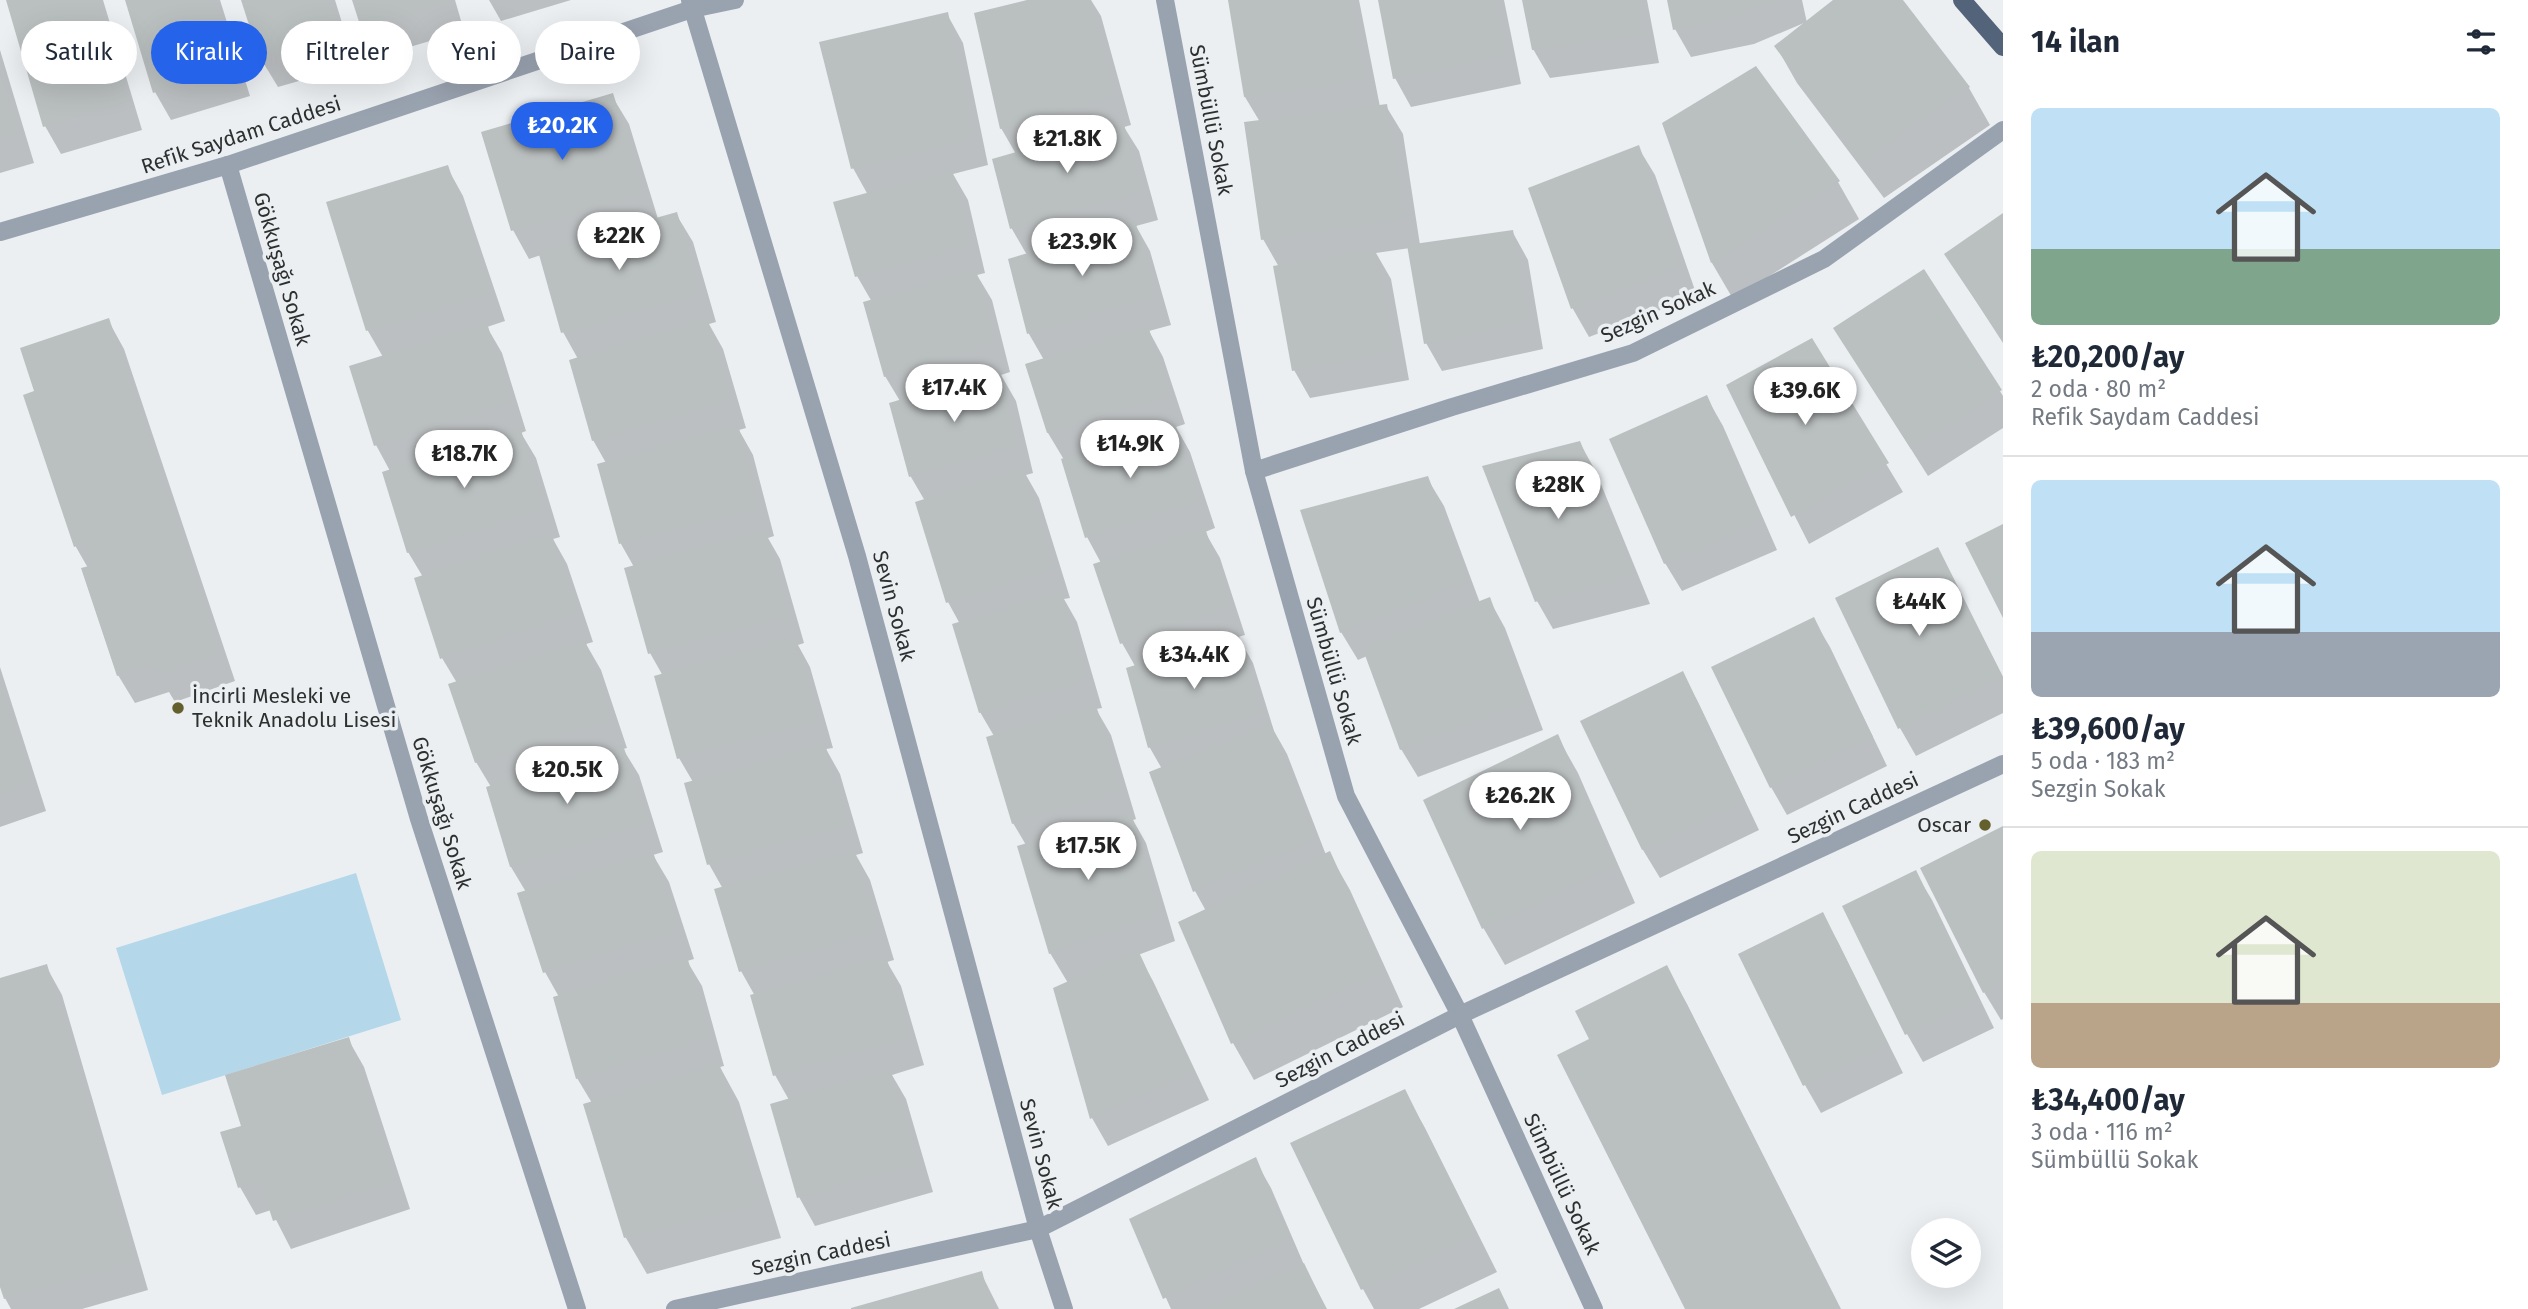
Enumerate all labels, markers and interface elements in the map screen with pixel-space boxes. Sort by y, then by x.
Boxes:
chip: Satılık [21,21,137,84]
chip: Kiralık [151,21,267,84]
chip: Filtreler [281,21,413,84]
chip: Yeni [427,21,521,84]
chip: Daire [535,21,640,84]
icon: filters [2462,23,2500,61]
text: 14 ilan [2031,24,2120,60]
street label: Sümbüllü Sokak [1184,43,1238,198]
street label: Refik Saydam Caddesi [138,90,344,180]
pin: ₺20.2K [505,102,619,162]
text: ₺20.2K [527,111,597,139]
pin: ₺21.8K [1010,116,1124,175]
text: ₺21.8K [1033,124,1101,152]
icon: home [2203,154,2329,280]
street label: Gökkuşağı Sokak [248,189,316,349]
pin: ₺22K [578,212,660,272]
pin: ₺23.9K [1025,218,1139,278]
text: ₺22K [593,221,645,249]
text: ₺23.9K [1047,227,1117,255]
street label: Sezgin Sokak [1597,275,1720,349]
text: ₺20,200/ay [2031,339,2184,375]
pin: ₺17.4K [897,364,1011,424]
pin: ₺39.6K [1748,368,1862,427]
text: ₺17.4K [921,373,987,401]
text: 2 oda · 80 m² [2031,375,2166,403]
text: ₺39.6K [1770,376,1840,404]
text: Refik Saydam Caddesi [2031,403,2260,431]
pin: ₺14.9K [1073,420,1187,480]
text: ₺14.9K [1096,429,1164,457]
pin: ₺18.7K [407,430,521,490]
text: ₺18.7K [431,439,497,467]
pin: ₺28K [1517,462,1599,521]
text: ₺28K [1532,470,1584,498]
icon: home [2203,526,2329,652]
street label: Sevin Sokak [867,548,921,664]
pin: ₺44K [1878,578,1960,638]
text: ₺44K [1892,587,1946,615]
street label: Sümbüllü Sokak [1300,594,1368,748]
pin: ₺34.4K [1137,632,1251,691]
text: ₺34.4K [1159,640,1229,668]
place label: İncirli Mesleki ve Teknik Anadolu Lisesi [192,683,396,733]
marker: İncirli Mesleki ve Teknik Anadolu Lisesi [170,700,186,716]
text: ₺39,600/ay [2031,711,2185,747]
street label: Gökkuşağı Sokak [406,733,478,893]
pin: ₺20.5K [510,746,624,806]
text: 5 oda · 183 m² [2031,747,2175,775]
text: ₺20.5K [532,755,602,783]
street label: Sezgin Caddesi [1783,766,1923,850]
pin: ₺26.2K [1463,772,1577,832]
text: Sezgin Sokak [2031,775,2165,803]
text: ₺26.2K [1485,781,1555,809]
place label: Oscar [1917,812,1971,838]
marker: Oscar [1977,817,1993,833]
pin: ₺17.5K [1031,822,1145,882]
text: ₺17.5K [1055,831,1121,859]
icon: home [2203,897,2329,1023]
street label: Sezgin Caddesi [1271,1006,1409,1094]
text: ₺34,400/ay [2031,1082,2185,1118]
street label: Sevin Sokak [1014,1096,1068,1212]
street label: Sümbüllü Sokak [1518,1109,1606,1259]
text: 3 oda · 116 m² [2031,1118,2173,1146]
text: Sümbüllü Sokak [2031,1146,2198,1174]
map controls [1911,1218,1981,1288]
button: layers [1911,1218,1981,1288]
street label: Sezgin Caddesi [749,1227,893,1281]

